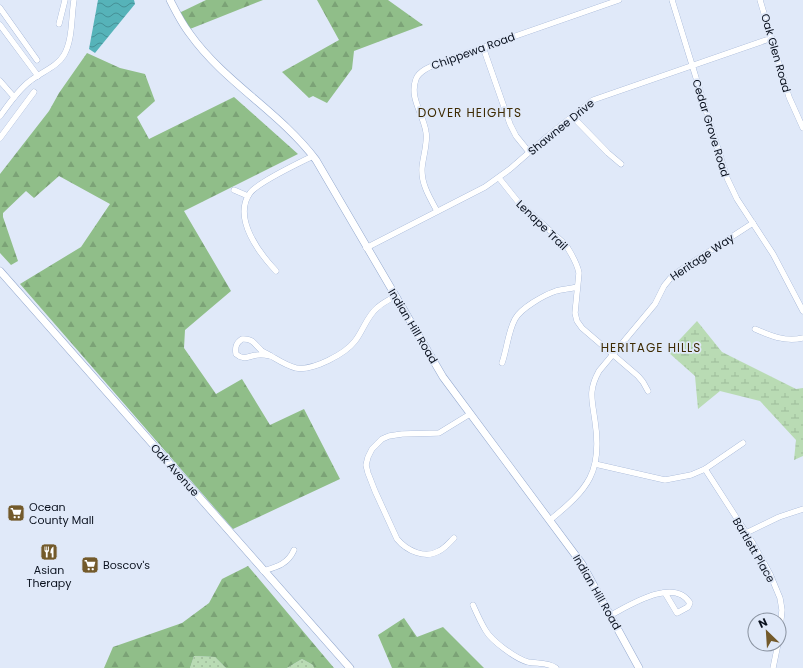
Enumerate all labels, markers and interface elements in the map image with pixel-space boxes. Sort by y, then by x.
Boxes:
street label: Oak Glen Road [757,12,795,94]
street label: Chippewa Road [429,28,517,74]
street label: Cedar Grove Road [689,77,733,179]
street label: Shawnee Drive [524,95,598,159]
district label: DOVER HEIGHTS [418,104,522,121]
street label: Lenape Trail [513,196,571,254]
street label: Heritage Way [667,229,738,284]
street label: Indian Hill Road [384,286,442,366]
district label: HERITAGE HILLS [601,339,701,356]
street label: Oak Avenue [147,440,203,500]
place label: Ocean County Mall [29,499,94,528]
supermarket icon: Ocean County Mall [6,503,26,523]
street label: Bartlett Place [729,514,779,586]
restaurant icon: Asian Therapy [39,542,59,562]
street label: Indian Hill Road [569,551,625,633]
supermarket icon: Boscov's [80,555,100,575]
place label: Boscov's [103,557,150,573]
place label: Asian Therapy [27,562,72,591]
north arrow [747,612,787,652]
text: N [756,614,770,632]

